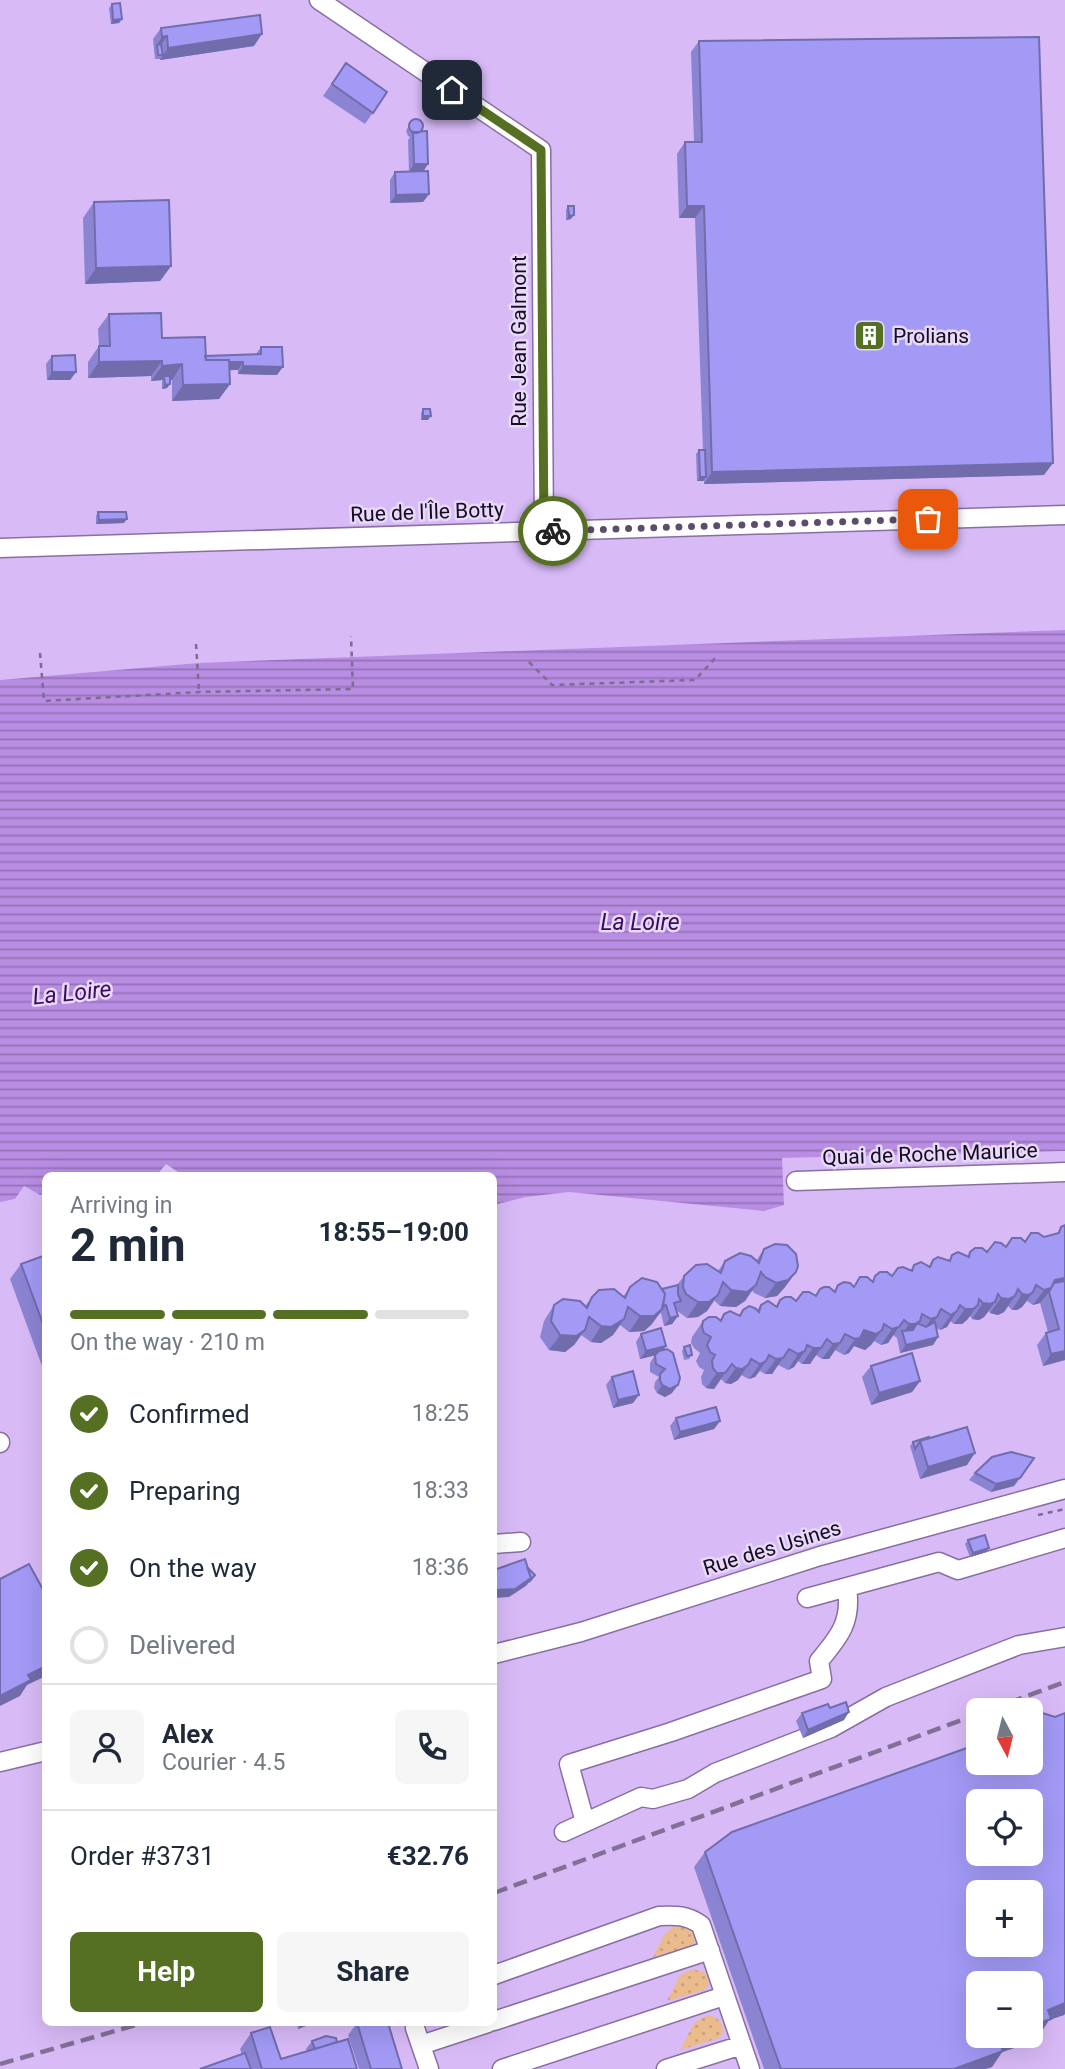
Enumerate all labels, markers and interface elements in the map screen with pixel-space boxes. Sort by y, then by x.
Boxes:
pin [422,60,482,120]
icon: home [433,71,471,109]
street label: Rue Jean Galmont [507,255,531,427]
building icon: Prolians [853,319,887,353]
place label: Prolians [893,324,969,348]
pin [898,489,958,549]
courier [518,496,588,566]
street label: Rue de l'Île Botty [350,497,504,527]
icon: bag [909,500,947,538]
icon: bike [534,512,572,550]
water label: La Loire [600,909,680,936]
water label: La Loire [31,975,113,1011]
street label: Quai de Roche Maurice [822,1138,1038,1170]
text: Arriving in [70,1192,173,1219]
text: 18:55–19:00 [319,1217,469,1247]
text: 2 min [70,1218,186,1272]
text: On the way · 210 m [70,1329,265,1356]
icon: check [70,1395,108,1433]
text: Confirmed [129,1399,250,1429]
text: 18:25 [412,1400,469,1427]
icon: check [70,1472,108,1510]
text: Preparing [129,1476,241,1506]
text: 18:33 [412,1477,469,1504]
street label: Rue des Usines [700,1516,844,1580]
icon: check [70,1549,108,1587]
text: On the way [129,1553,257,1583]
text: 18:36 [412,1554,469,1581]
text: Delivered [129,1630,236,1660]
north arrow [966,1698,1043,1774]
map controls [966,1698,1043,2048]
button: person [70,1710,144,1784]
button: phone [395,1710,469,1784]
text: Alex [162,1719,214,1749]
text: Courier · 4.5 [162,1749,285,1776]
button: locate [966,1789,1043,1866]
text: Order #3731 [70,1841,215,1871]
text: €32.76 [387,1841,469,1871]
button: + [966,1880,1043,1957]
button: Help [70,1932,263,2012]
button: Share [277,1932,469,2012]
button: − [966,1971,1043,2048]

